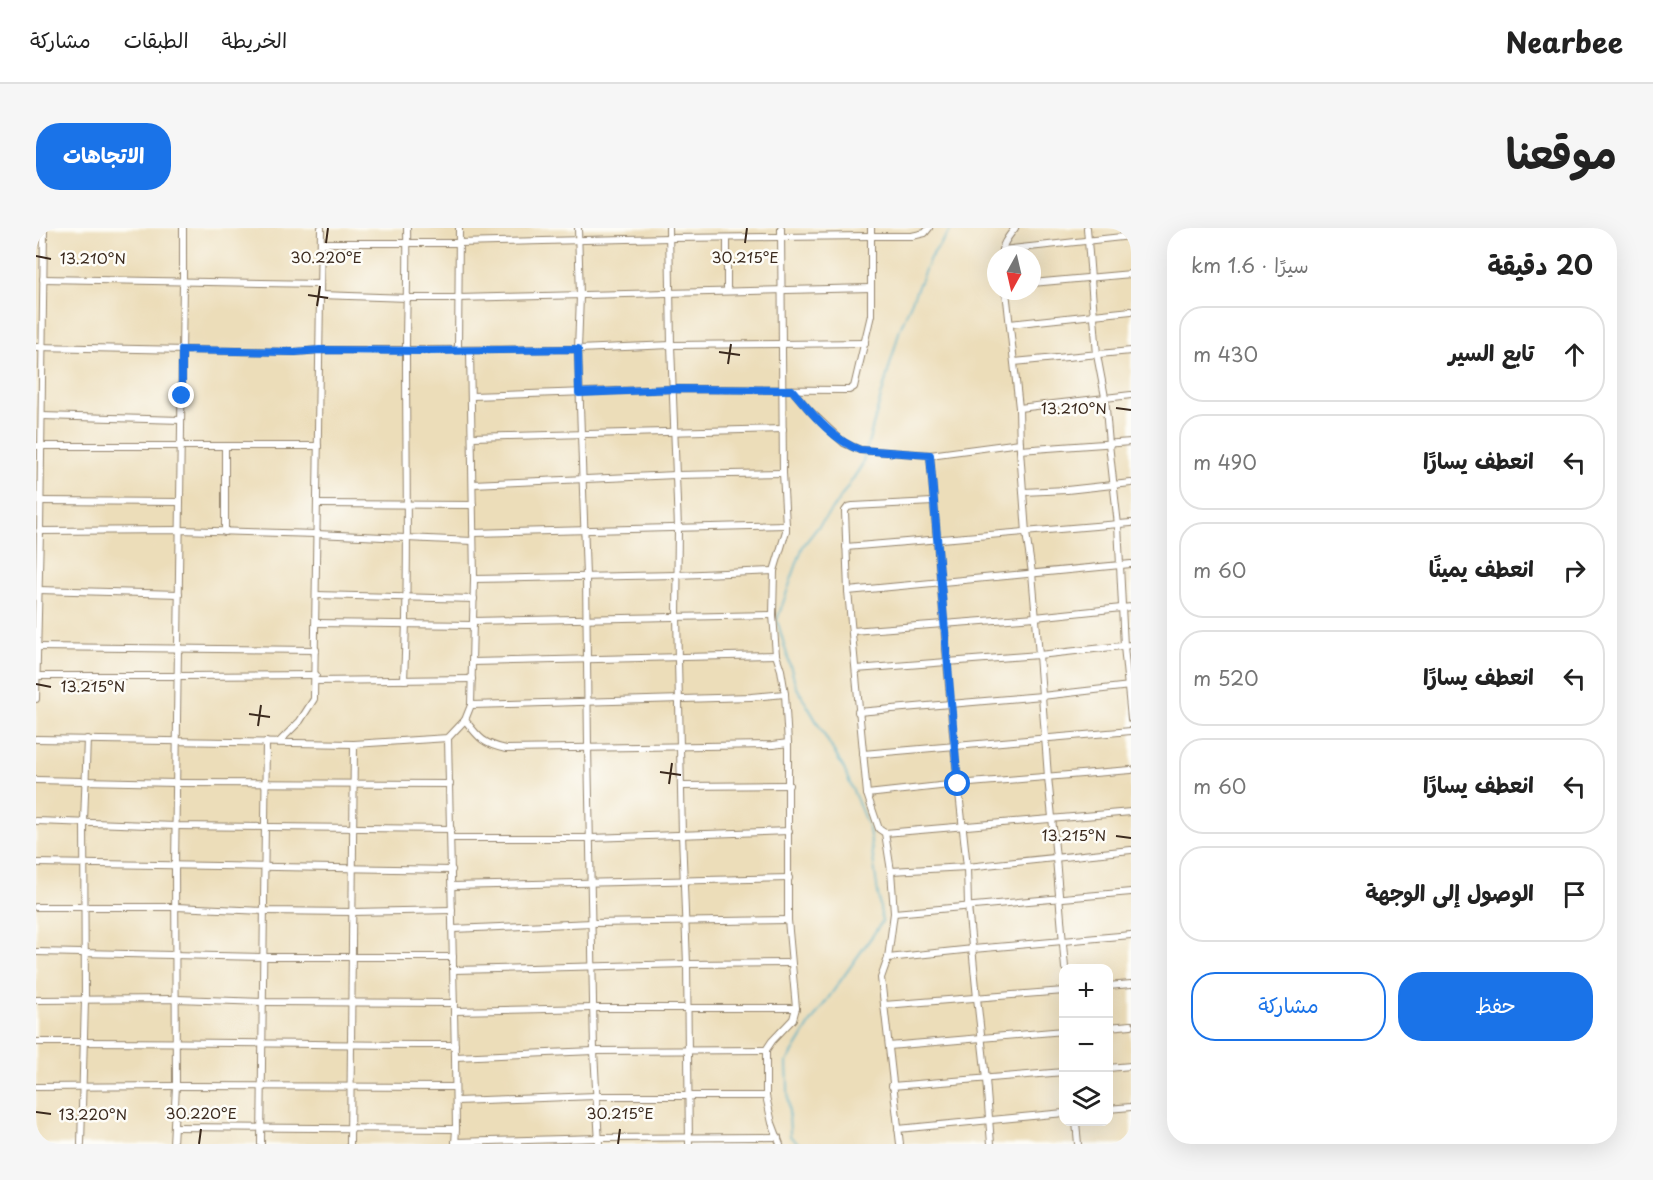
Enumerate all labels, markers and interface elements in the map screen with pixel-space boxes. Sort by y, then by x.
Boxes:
text: Nearbee [1506,20,1623,63]
text: مشاركة [30,23,91,55]
text: الطبقات [124,23,189,55]
text: الخريطة [222,23,287,55]
text: موقعنا [1506,120,1617,183]
button: الاتجاهات [36,123,171,190]
text: 30.220°E [290,245,362,268]
text: 30.215°E [711,245,779,268]
text: 20 دقيقة [1487,245,1593,284]
text: 13.210°N [60,246,126,269]
north arrow [987,246,1041,300]
text: سيرًا · 1.6 km [1191,250,1309,280]
text: تابع السير [1449,335,1534,368]
icon: ahead [1558,338,1591,371]
text: 430 m [1193,339,1258,369]
route end [168,382,194,408]
text: 13.210°N [1041,396,1107,419]
text: انعطف يسارًا [1423,443,1534,476]
icon: left [1558,446,1591,479]
text: 490 m [1193,447,1257,477]
text: انعطف يمينًا [1429,551,1534,584]
icon: right [1558,554,1591,587]
text: 60 m [1193,555,1246,585]
text: انعطف يسارًا [1423,659,1534,692]
icon: left [1558,662,1591,695]
text: 520 m [1193,663,1259,693]
text: 13.215°N [61,674,125,697]
text: انعطف يسارًا [1423,767,1534,800]
route start [944,770,970,796]
icon: left [1558,770,1591,803]
text: 60 m [1193,771,1246,801]
text: 13.215°N [1042,823,1106,846]
text: الوصول إلى الوجهة [1365,875,1534,908]
icon: arrive [1558,878,1591,911]
map controls [1059,964,1113,1126]
button: + [1059,964,1113,1018]
button: مشاركة [1191,972,1386,1041]
button: حفظ [1398,972,1593,1041]
button: − [1059,1018,1113,1072]
button: layers [1059,1072,1113,1126]
text: 30.220°E [165,1101,237,1124]
text: 30.215°E [586,1101,654,1124]
text: 13.220°N [59,1102,127,1125]

